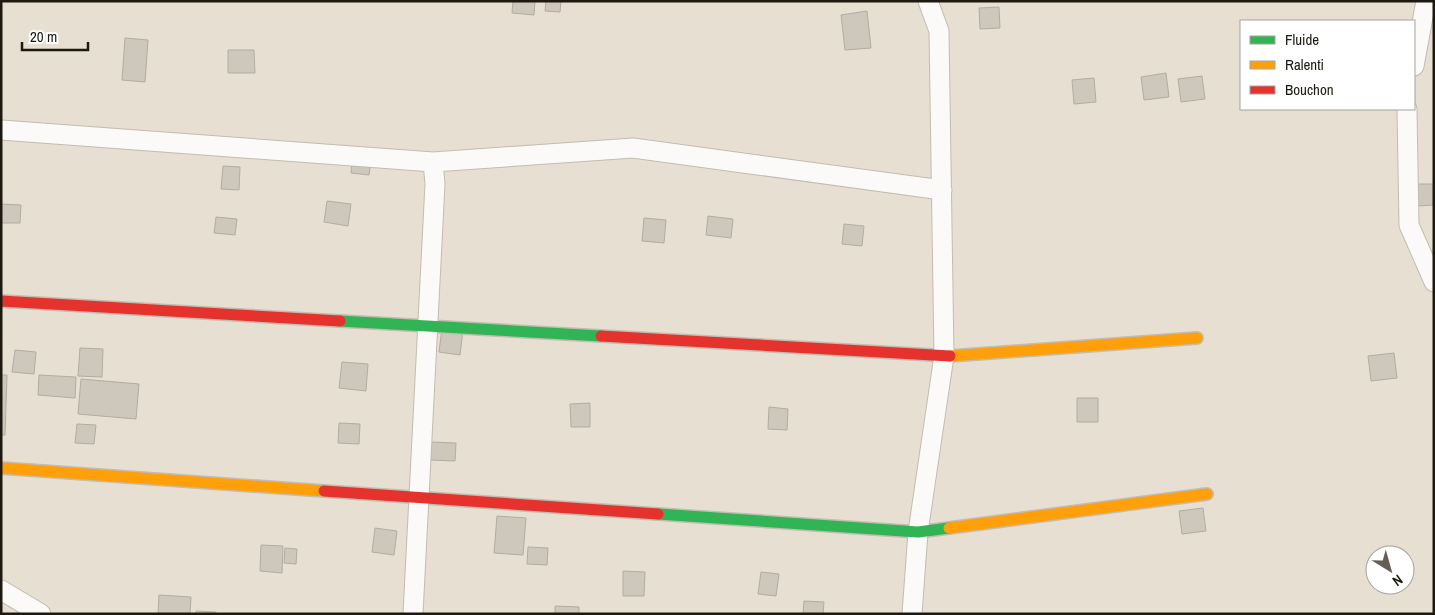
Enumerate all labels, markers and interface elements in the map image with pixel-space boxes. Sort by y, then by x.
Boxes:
scale bar [22,20,89,52]
legend [1240,20,1415,110]
text: 20 m [30,26,57,47]
text: Fluide [1285,29,1319,50]
text: Ralenti [1285,54,1324,75]
text: Bouchon [1285,79,1334,100]
north arrow [1365,545,1415,595]
text: N [1389,571,1407,590]

